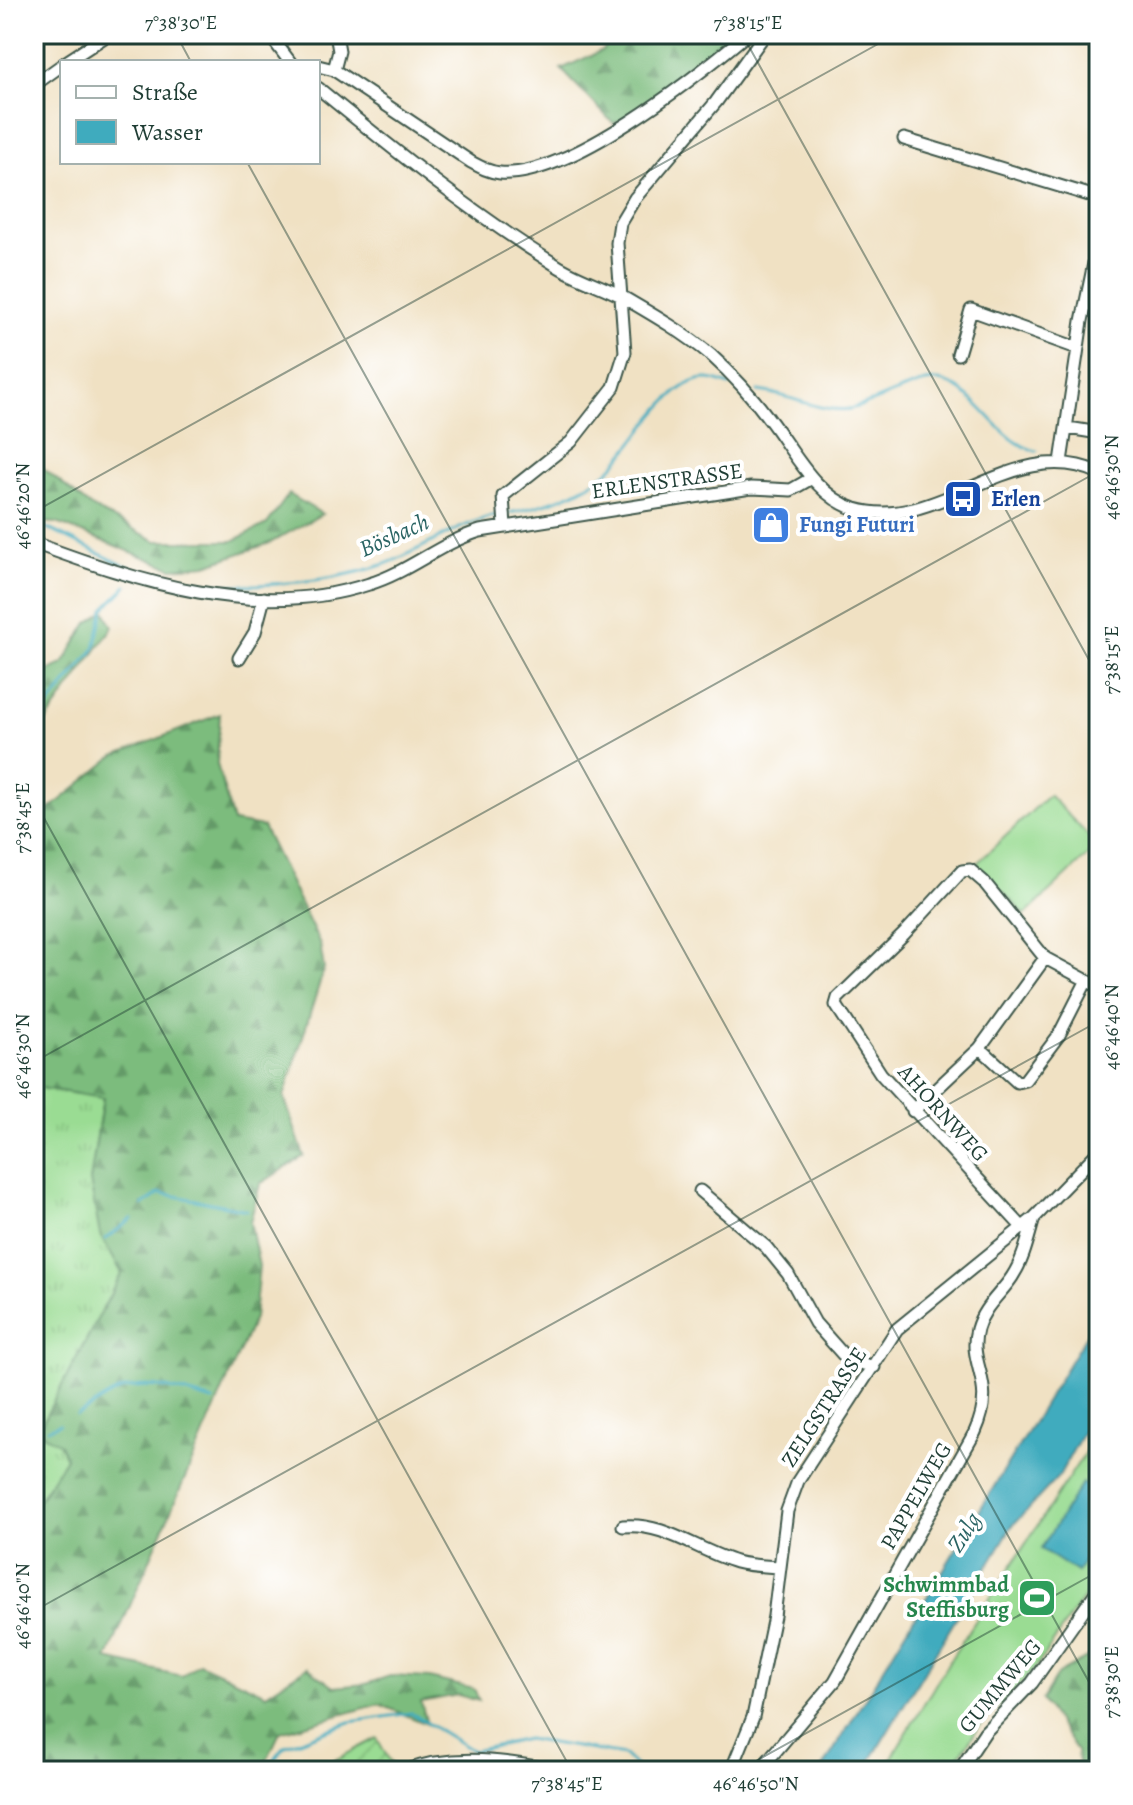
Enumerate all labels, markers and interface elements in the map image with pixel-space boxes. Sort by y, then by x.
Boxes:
text: 7°38'30"E [145,9,217,36]
text: 7°38'15"E [713,9,783,36]
legend [60,60,320,164]
text: Straße [132,76,198,108]
text: Wasser [131,116,203,148]
text: 46°46'30"N [1098,434,1125,520]
street label: ERLENSTRASSE [590,456,744,506]
text: 46°46'20"N [9,463,36,549]
bus stop icon: Erlen [942,478,984,520]
place label: Erlen [991,484,1041,514]
shop icon: Fungi Futuri [750,504,792,546]
water label: Bösbach [354,505,434,565]
place label: Fungi Futuri [799,510,915,540]
text: 7°38'15"E [1098,625,1125,695]
text: 7°38'45"E [9,782,36,854]
text: 46°46'40"N [1098,984,1125,1070]
text: 46°46'30"N [9,1013,36,1099]
street label: AHORNWEG [890,1057,995,1168]
street label: ZELGSTRASSE [774,1341,874,1473]
street label: PAPPELWEG [873,1437,959,1555]
water label: Zulg [940,1506,989,1558]
text: 46°46'40"N [9,1563,36,1649]
place label: Schwimmbad Steffisburg [883,1570,1010,1625]
sports icon: Schwimmbad Steffisburg [1016,1577,1058,1619]
street label: GUMMWEG [952,1633,1048,1739]
text: 7°38'30"E [1098,1646,1125,1718]
text: 7°38'45"E [531,1770,603,1797]
text: 46°46'50"N [713,1770,799,1797]

